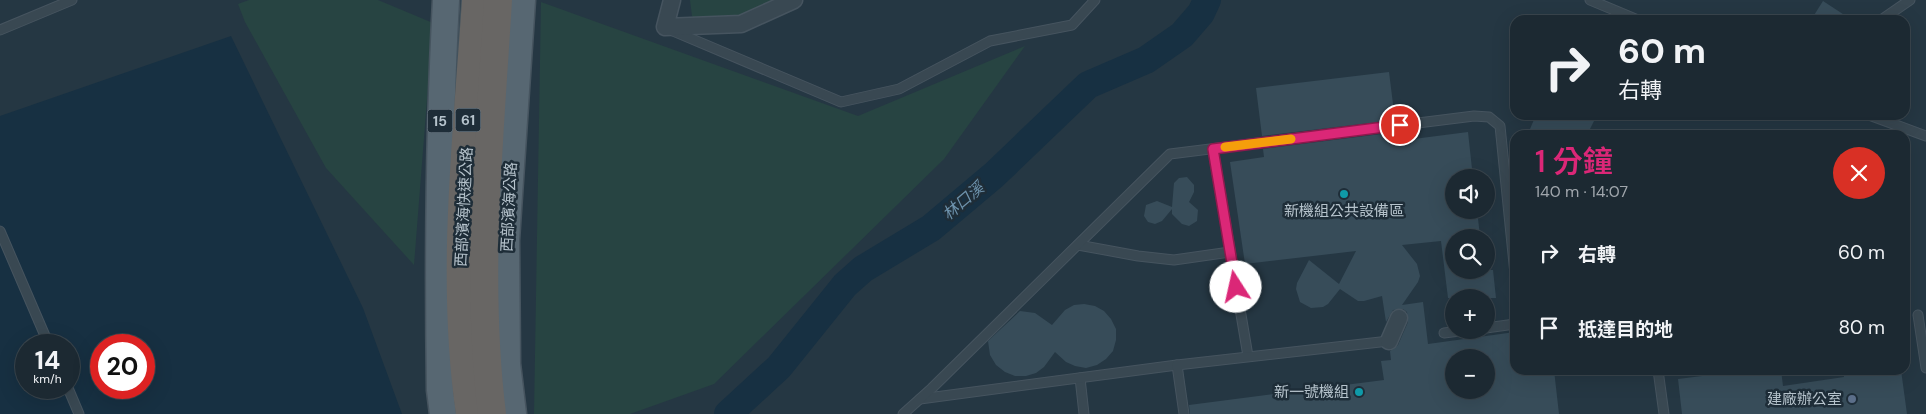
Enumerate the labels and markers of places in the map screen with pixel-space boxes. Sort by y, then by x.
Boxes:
pin [1379,104,1421,146]
marker: 新機組公共設備區 [1338,188,1350,200]
place label: 新機組公共設備區 [1284,201,1404,221]
place label: 新一號機組 [1274,382,1349,402]
marker: 新一號機組 [1353,386,1365,398]
place label: 建廠辦公室 [1767,389,1842,409]
marker: 建廠辦公室 [1846,393,1858,405]

